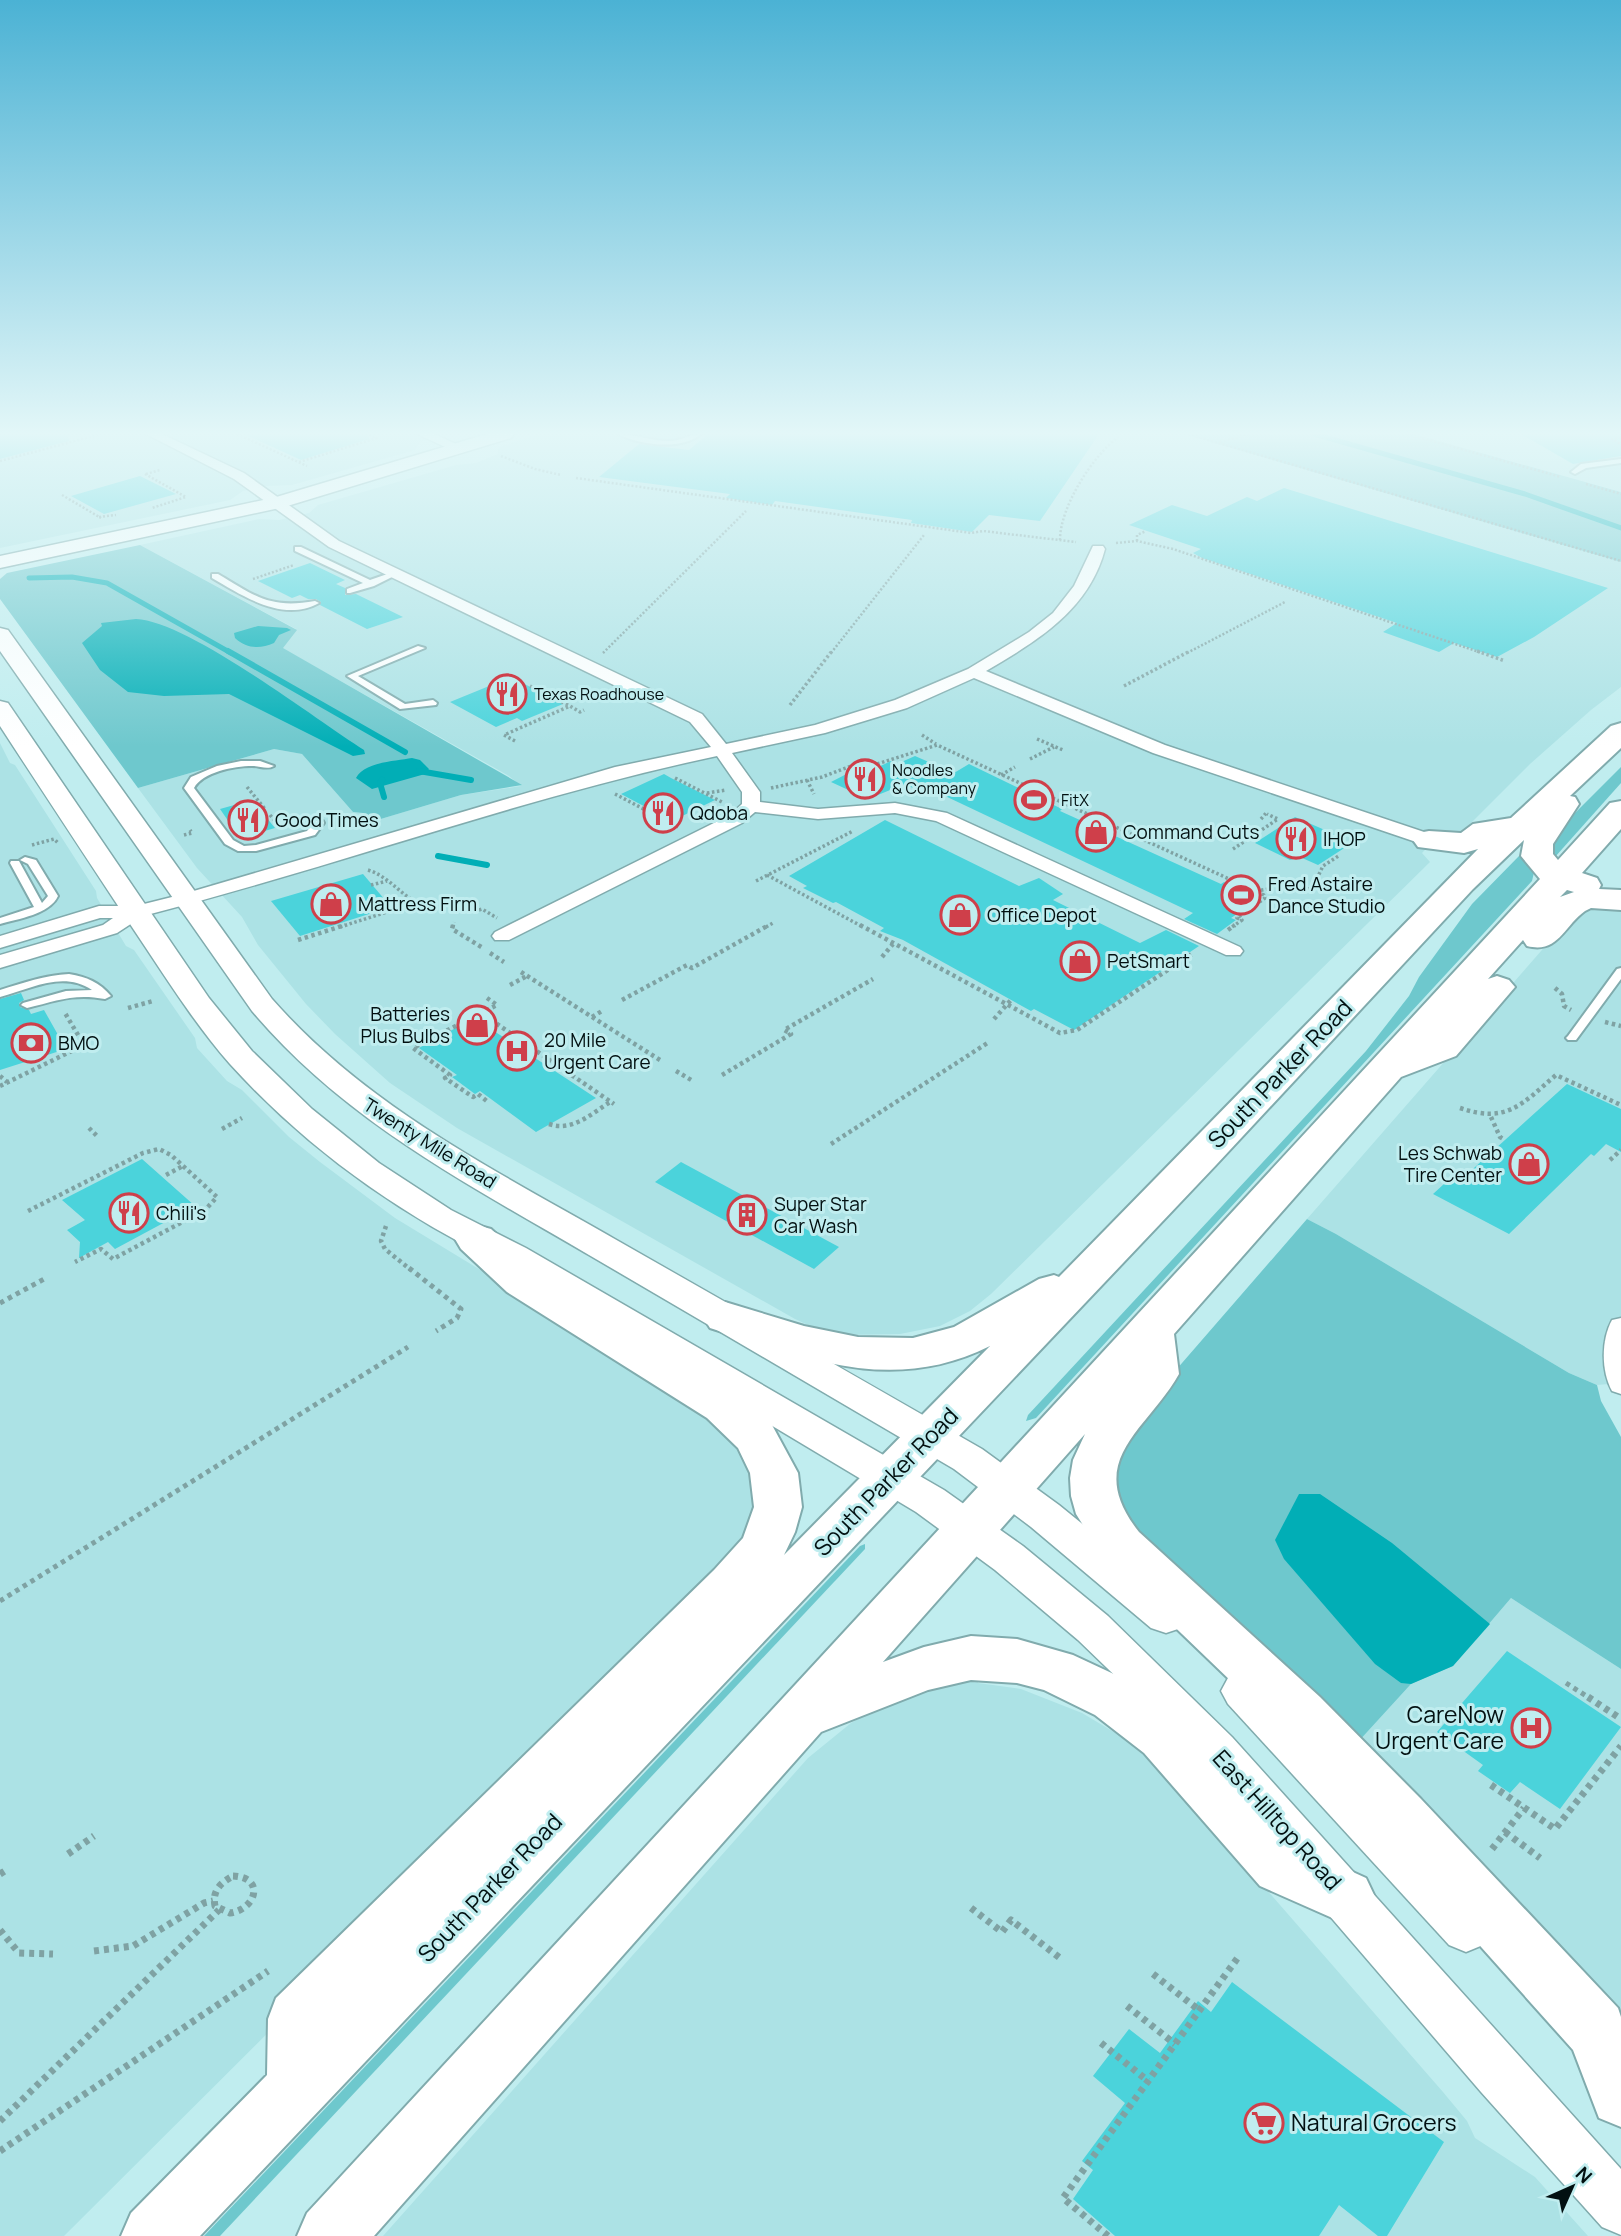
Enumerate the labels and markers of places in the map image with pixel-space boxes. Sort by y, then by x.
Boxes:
restaurant icon: Texas Roadhouse [486,673,528,715]
place label: Texas Roadhouse [534,683,664,705]
restaurant icon: Noodles & Company [844,758,886,800]
place label: Noodles & Company [892,759,977,799]
sports icon: FitX [1013,779,1055,821]
place label: FitX [1061,789,1089,811]
restaurant icon: Qdoba [642,792,684,834]
restaurant icon: Good Times [227,799,269,841]
place label: Qdoba [690,800,748,826]
place label: Good Times [275,807,379,833]
shop icon: Command Cuts [1075,811,1117,853]
restaurant icon: IHOP [1275,818,1317,860]
place label: Command Cuts [1123,819,1259,845]
place label: IHOP [1323,826,1366,852]
place label: Fred Astaire Dance Studio [1268,871,1385,919]
sports icon: Fred Astaire Dance Studio [1220,874,1262,916]
shop icon: Mattress Firm [310,883,352,925]
place label: Mattress Firm [358,891,477,917]
shop icon: Office Depot [939,894,981,936]
place label: Office Depot [987,902,1097,928]
shop icon: PetSmart [1059,940,1101,982]
place label: PetSmart [1107,948,1190,974]
place label: Batteries Plus Bulbs [361,1001,450,1049]
shop icon: Batteries Plus Bulbs [456,1004,498,1046]
bank icon: BMO [10,1022,52,1064]
place label: 20 Mile Urgent Care [544,1027,651,1075]
place label: BMO [58,1030,100,1056]
hospital icon: 20 Mile Urgent Care [496,1030,538,1072]
place label: Les Schwab Tire Center [1398,1140,1502,1188]
shop icon: Les Schwab Tire Center [1508,1143,1550,1185]
place label: Super Star Car Wash [774,1191,867,1239]
restaurant icon: Chili's [108,1192,150,1234]
building icon: Super Star Car Wash [726,1194,768,1236]
place label: Chili's [156,1200,206,1226]
place label: CareNow Urgent Care [1375,1698,1504,1756]
hospital icon: CareNow Urgent Care [1510,1707,1552,1749]
supermarket icon: Natural Grocers [1243,2102,1285,2144]
place label: Natural Grocers [1291,2106,1457,2138]

